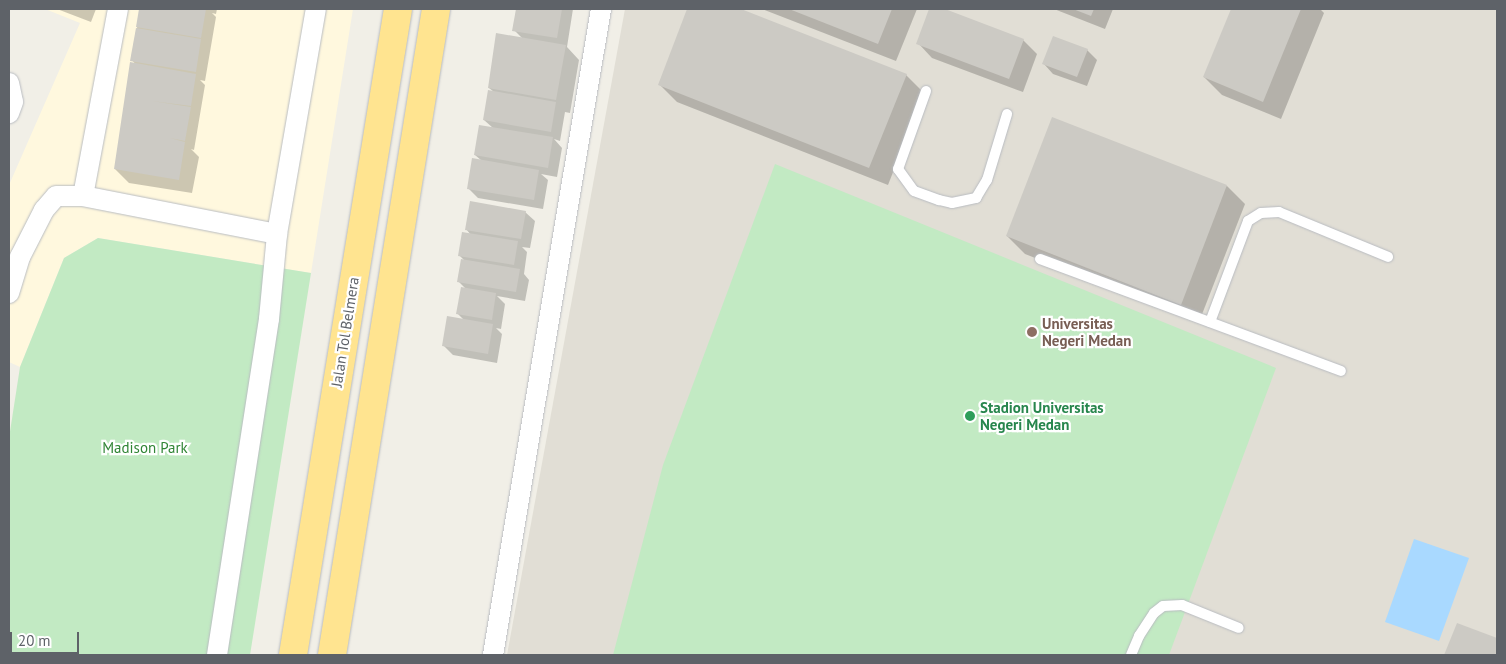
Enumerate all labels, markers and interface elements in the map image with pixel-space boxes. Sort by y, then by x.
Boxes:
street label: Jalan Tol Belmera [327,275,363,389]
place label: Universitas Negeri Medan [1042,314,1131,349]
marker: Universitas Negeri Medan [1026,326,1038,338]
place label: Stadion Universitas Negeri Medan [980,398,1104,433]
marker: Stadion Universitas Negeri Medan [964,410,976,422]
park label: Madison Park [102,439,188,457]
scale bar [12,622,81,654]
text: 20 m [18,631,51,650]

